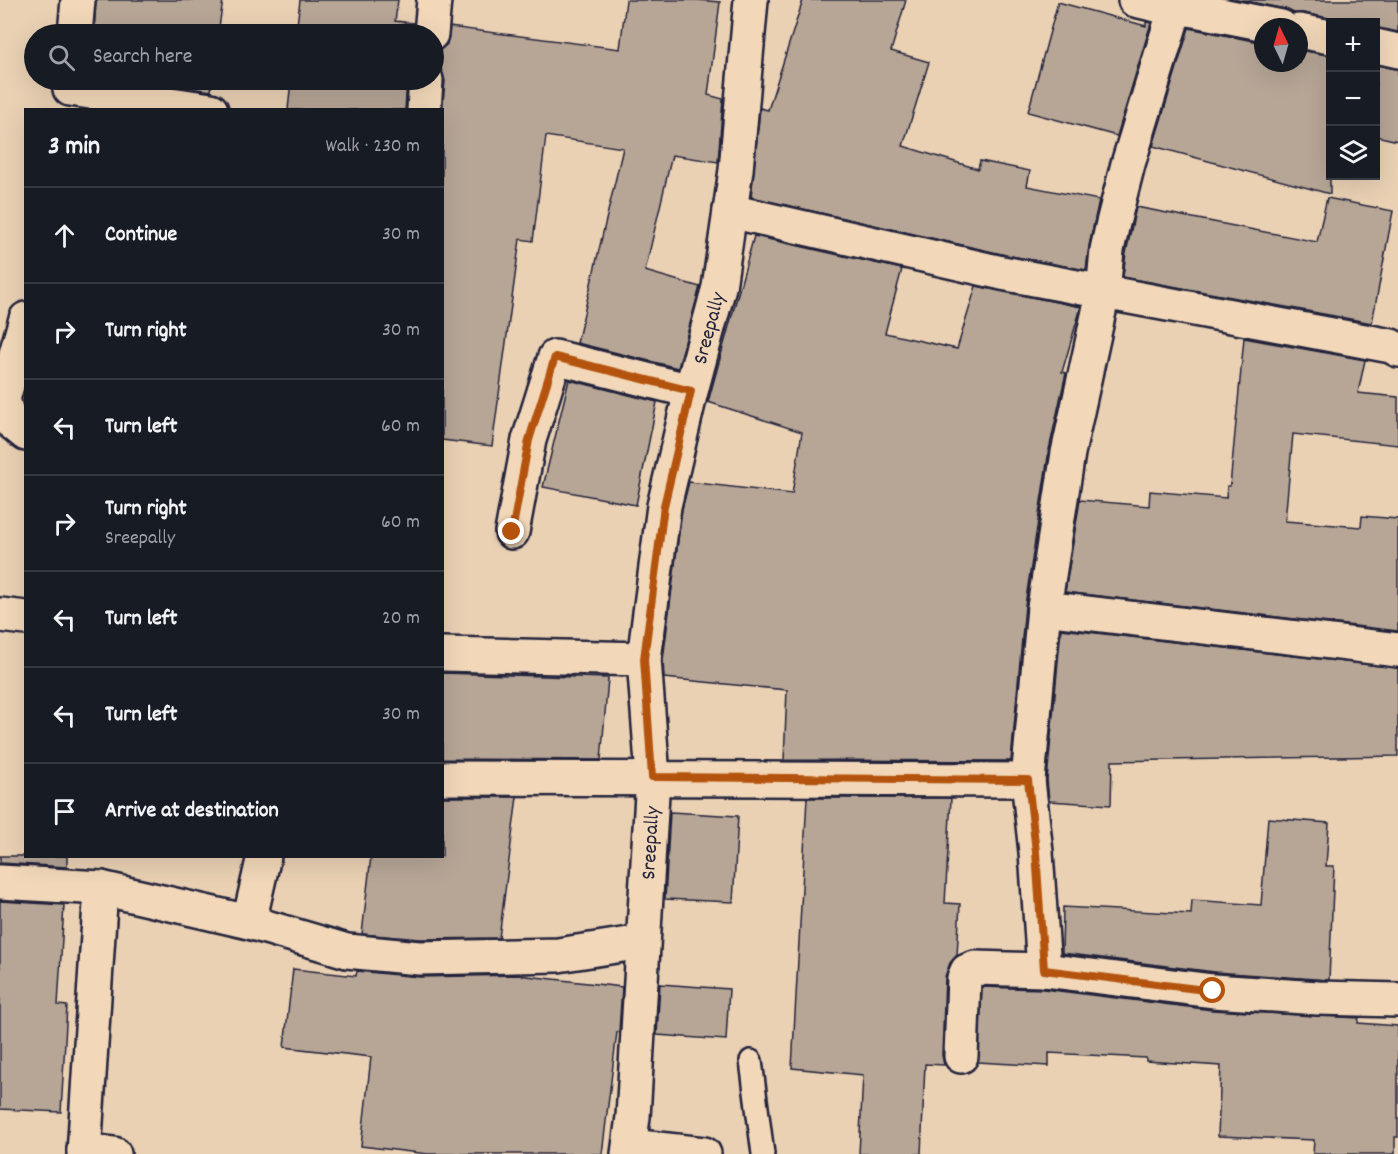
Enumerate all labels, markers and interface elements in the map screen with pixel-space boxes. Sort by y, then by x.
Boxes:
north arrow [1254,18,1308,72]
map controls [1326,18,1380,180]
button: + [1326,18,1380,72]
search box [24,24,444,90]
icon: search [45,41,78,74]
text: Search here [93,42,192,73]
button: − [1326,72,1380,126]
button: layers [1326,126,1380,180]
text: 3 min [48,129,100,166]
text: Walk · 230 m [326,133,420,161]
icon: ahead [48,219,81,252]
text: Continue [105,220,177,251]
text: 30 m [382,221,420,249]
street label: Sreepally [687,289,735,368]
icon: right [48,315,81,348]
text: Turn right [105,316,187,347]
text: 30 m [382,317,420,345]
icon: left [48,411,81,444]
text: Turn left [105,412,177,443]
text: 60 m [381,413,420,441]
text: Turn right [105,494,187,525]
icon: right [48,507,81,540]
text: 60 m [381,509,420,537]
route end [498,518,524,544]
text: Sreepally [105,525,175,553]
icon: left [48,603,81,636]
text: Turn left [105,604,177,635]
text: 20 m [382,605,420,633]
icon: left [48,699,81,732]
text: Turn left [105,700,177,731]
text: 30 m [382,701,420,729]
icon: arrive [48,795,81,828]
text: Arrive at destination [105,796,279,827]
street label: Sreepally [635,805,669,881]
route start [1199,977,1225,1003]

